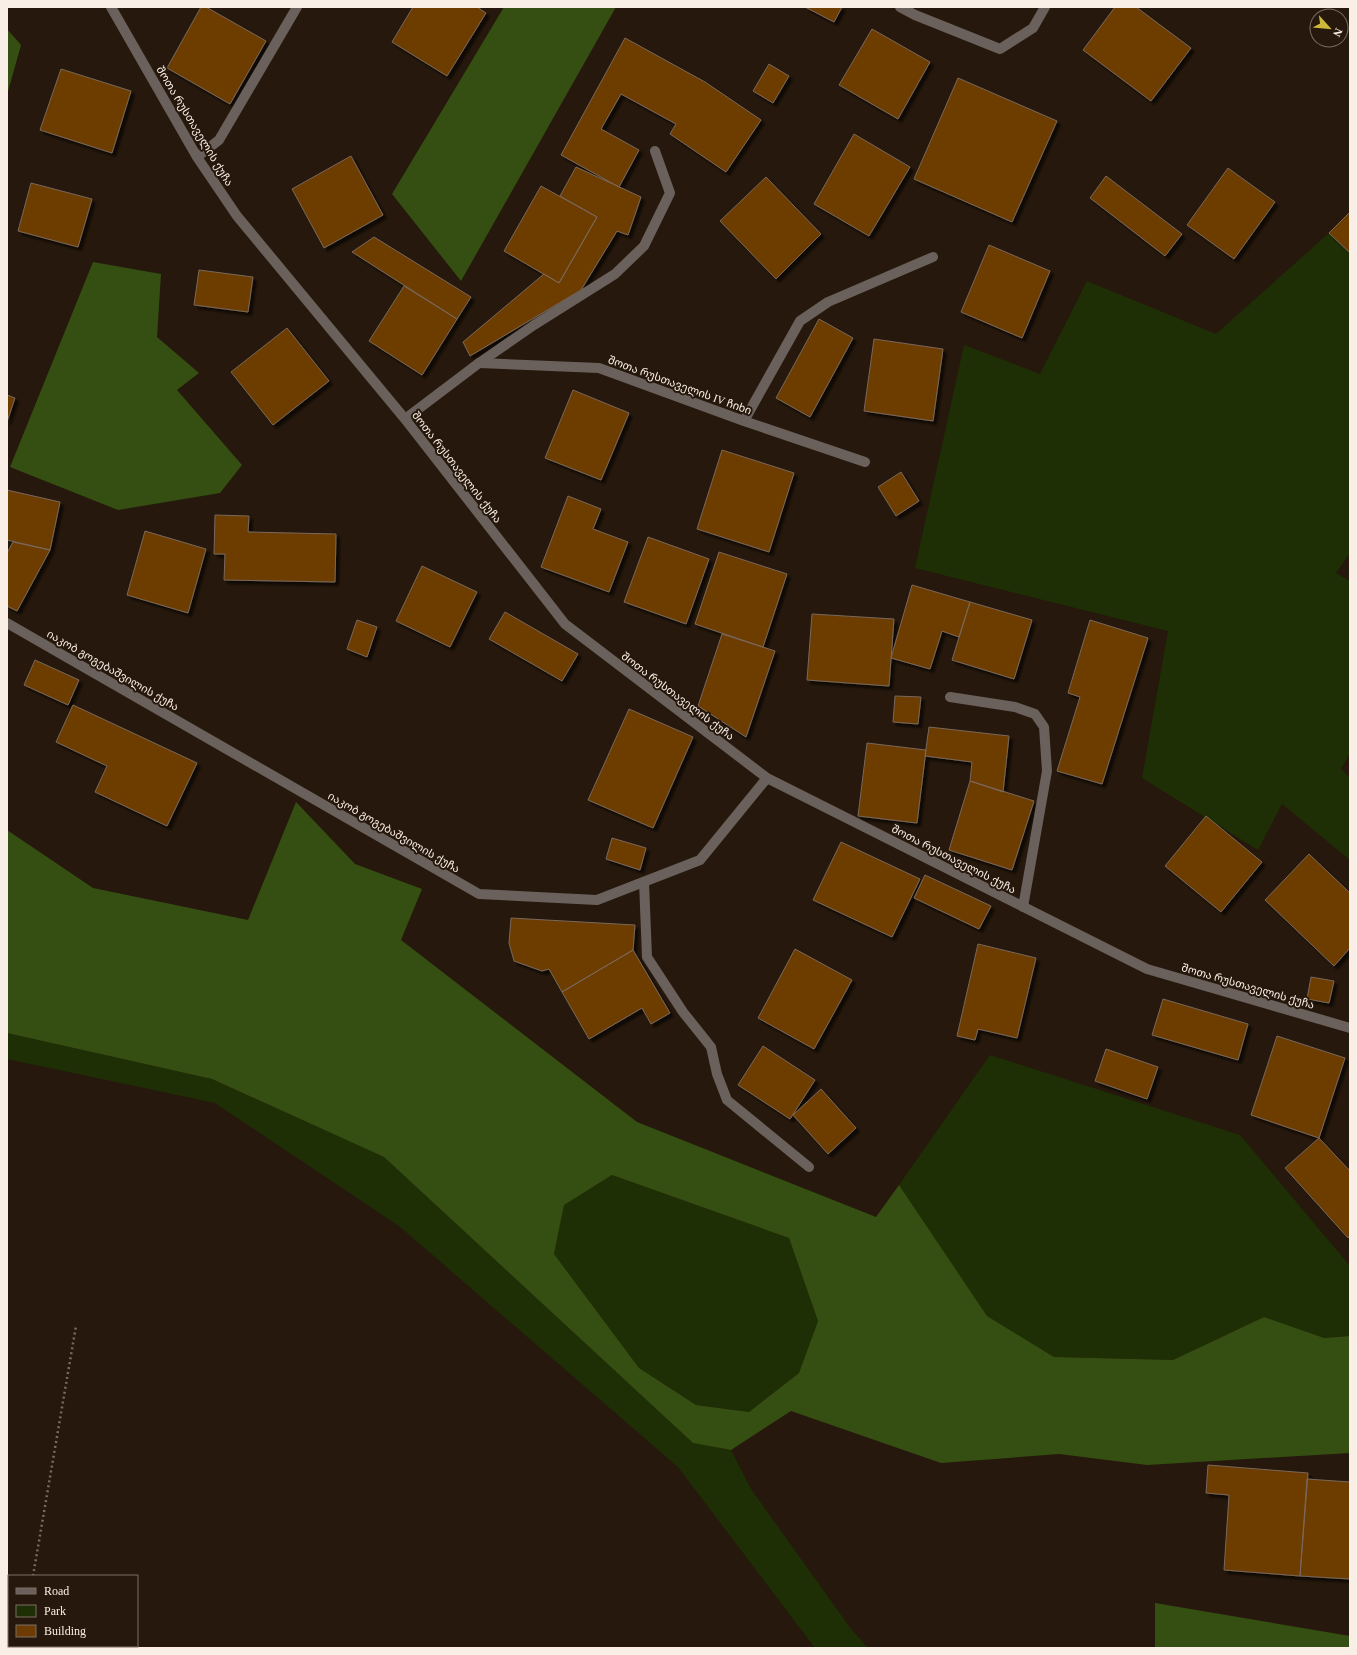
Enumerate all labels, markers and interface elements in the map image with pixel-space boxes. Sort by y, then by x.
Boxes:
north arrow [1309,8,1349,48]
text: N [1331,26,1345,39]
street label: შოთა რუსთაველის ქუჩა [154,64,236,189]
street label: შოთა რუსთაველის IV ჩიხი [606,353,753,418]
street label: შოთა რუსთაველის ქუჩა [409,409,504,526]
street label: იაკობ გოგებაშვილის ქუჩა [44,627,181,714]
street label: შოთა რუსთაველის ქუჩა [619,650,737,743]
street label: იაკობ გოგებაშვილის ქუჩა [325,789,462,876]
street label: შოთა რუსთაველის ქუჩა [889,822,1018,896]
street label: შოთა რუსთაველის ქუჩა [1180,961,1316,1012]
legend [8,1575,138,1647]
text: Road [44,1584,69,1598]
text: Park [44,1604,66,1618]
text: Building [44,1624,86,1638]

